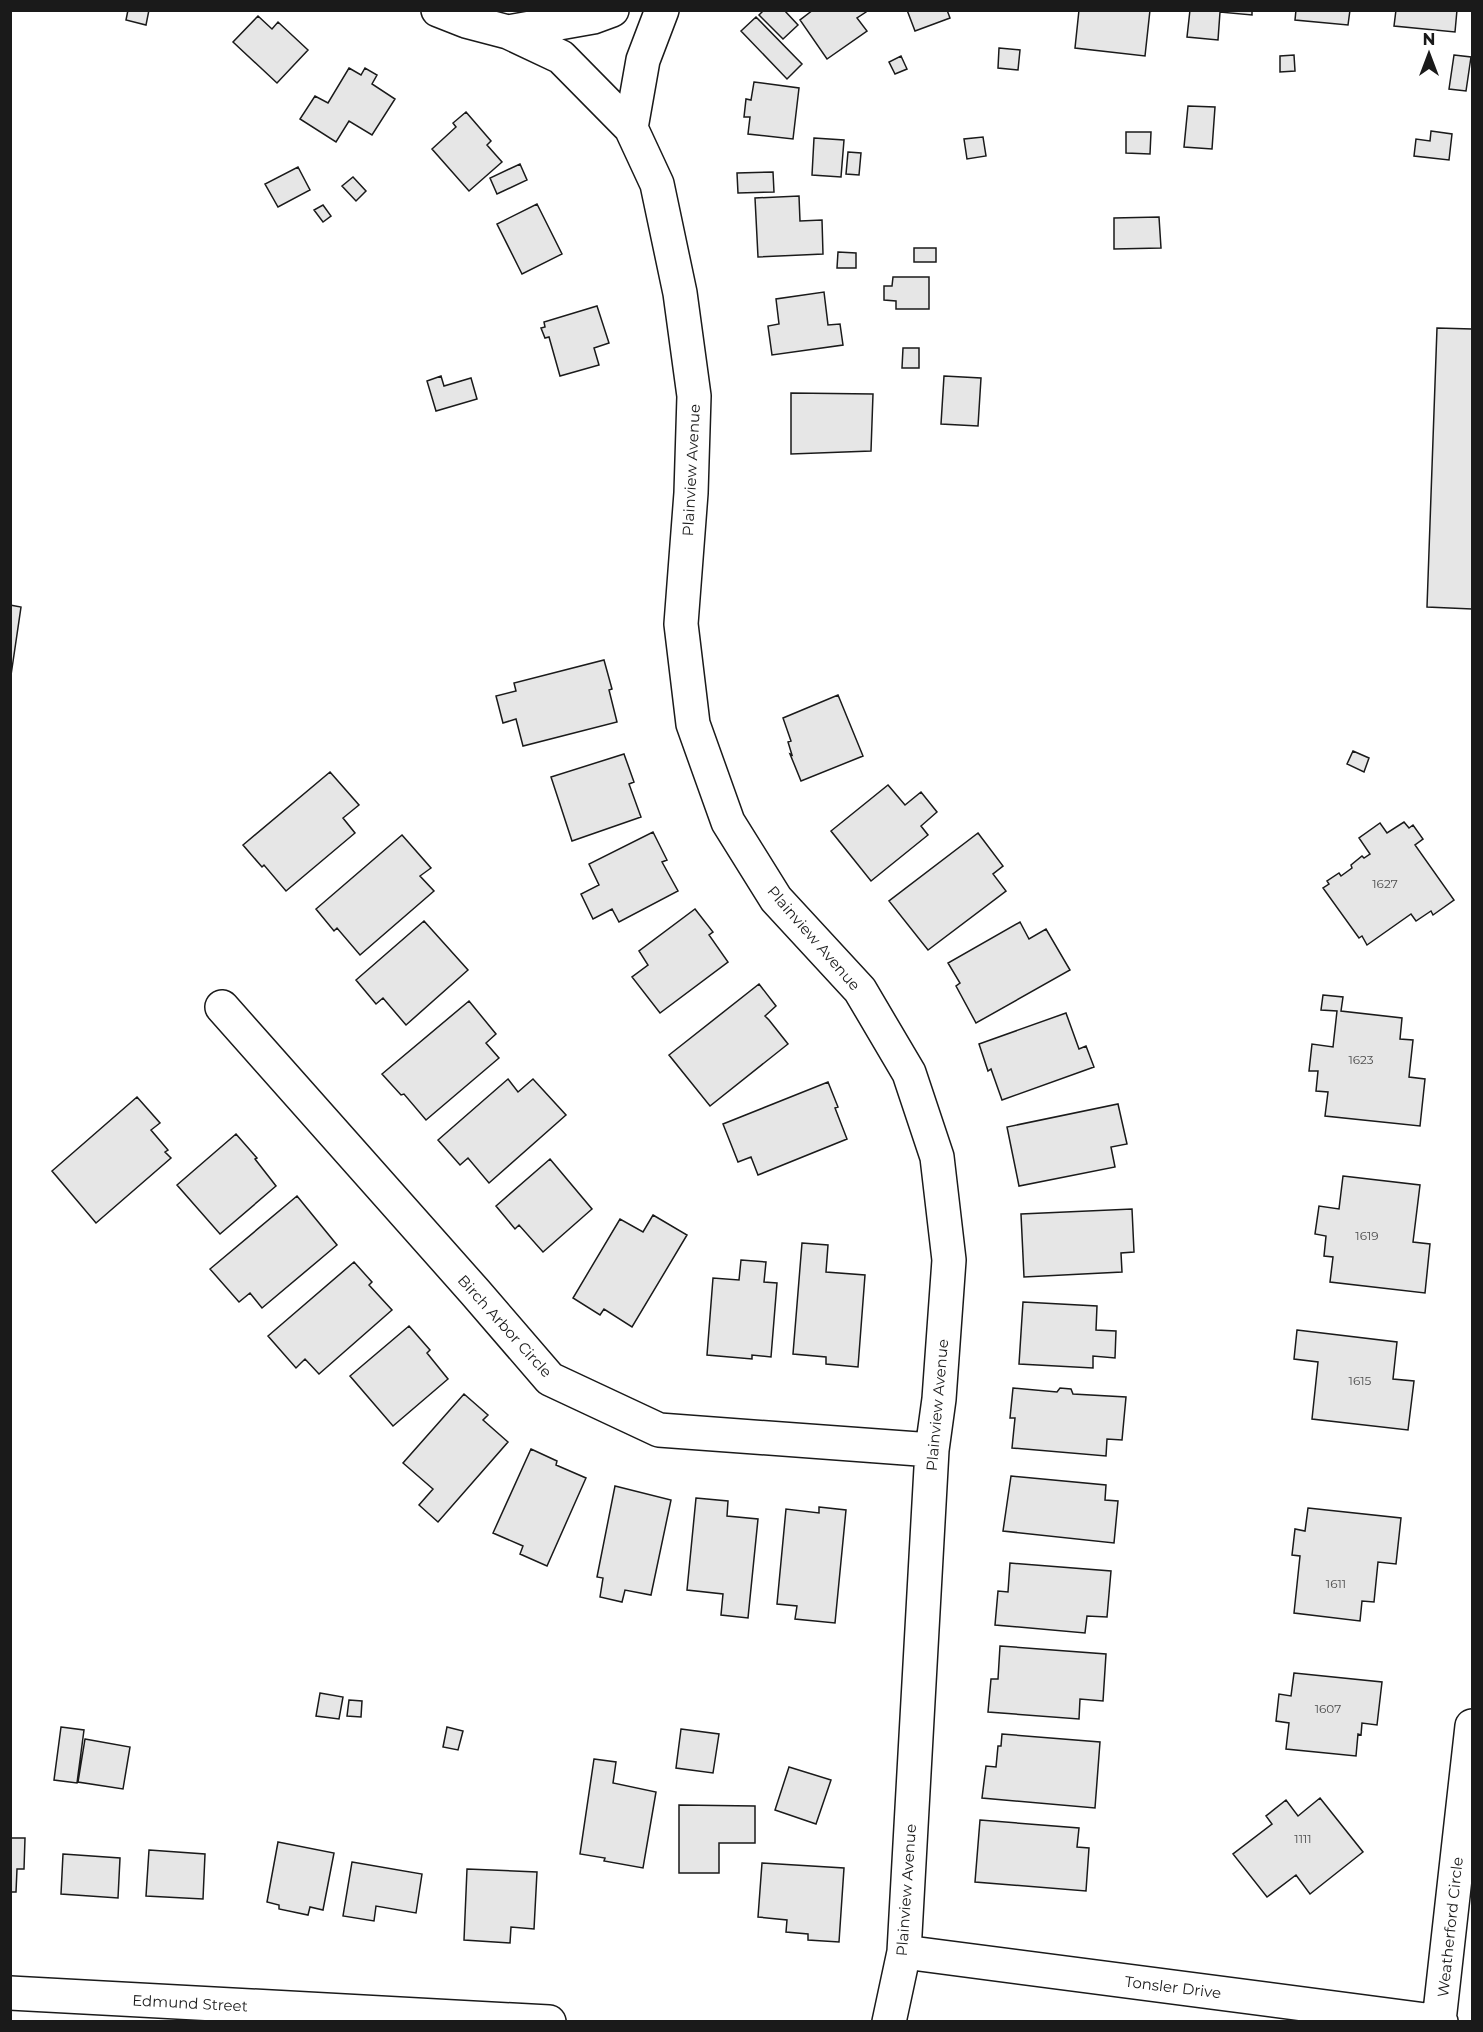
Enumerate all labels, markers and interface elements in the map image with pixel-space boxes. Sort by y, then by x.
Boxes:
north arrow [1399,24,1459,84]
text: N [1423,30,1435,49]
street label: Plainview Avenue [678,403,704,537]
house number: 1627 [1372,876,1398,891]
street label: Plainview Avenue [763,882,865,994]
house number: 1623 [1348,1052,1374,1067]
house number: 1619 [1355,1228,1379,1243]
street label: Birch Arbor Circle [454,1271,556,1381]
street label: Plainview Avenue [922,1338,952,1472]
house number: 1615 [1349,1373,1372,1388]
house number: 1611 [1326,1576,1346,1591]
house number: 1607 [1315,1701,1341,1716]
street label: Plainview Avenue [892,1823,920,1957]
house number: 1111 [1294,1831,1312,1846]
street label: Weatherford Circle [1433,1856,1467,1998]
street label: Tonsler Drive [1124,1972,1222,2002]
street label: Edmund Street [132,1990,248,2016]

